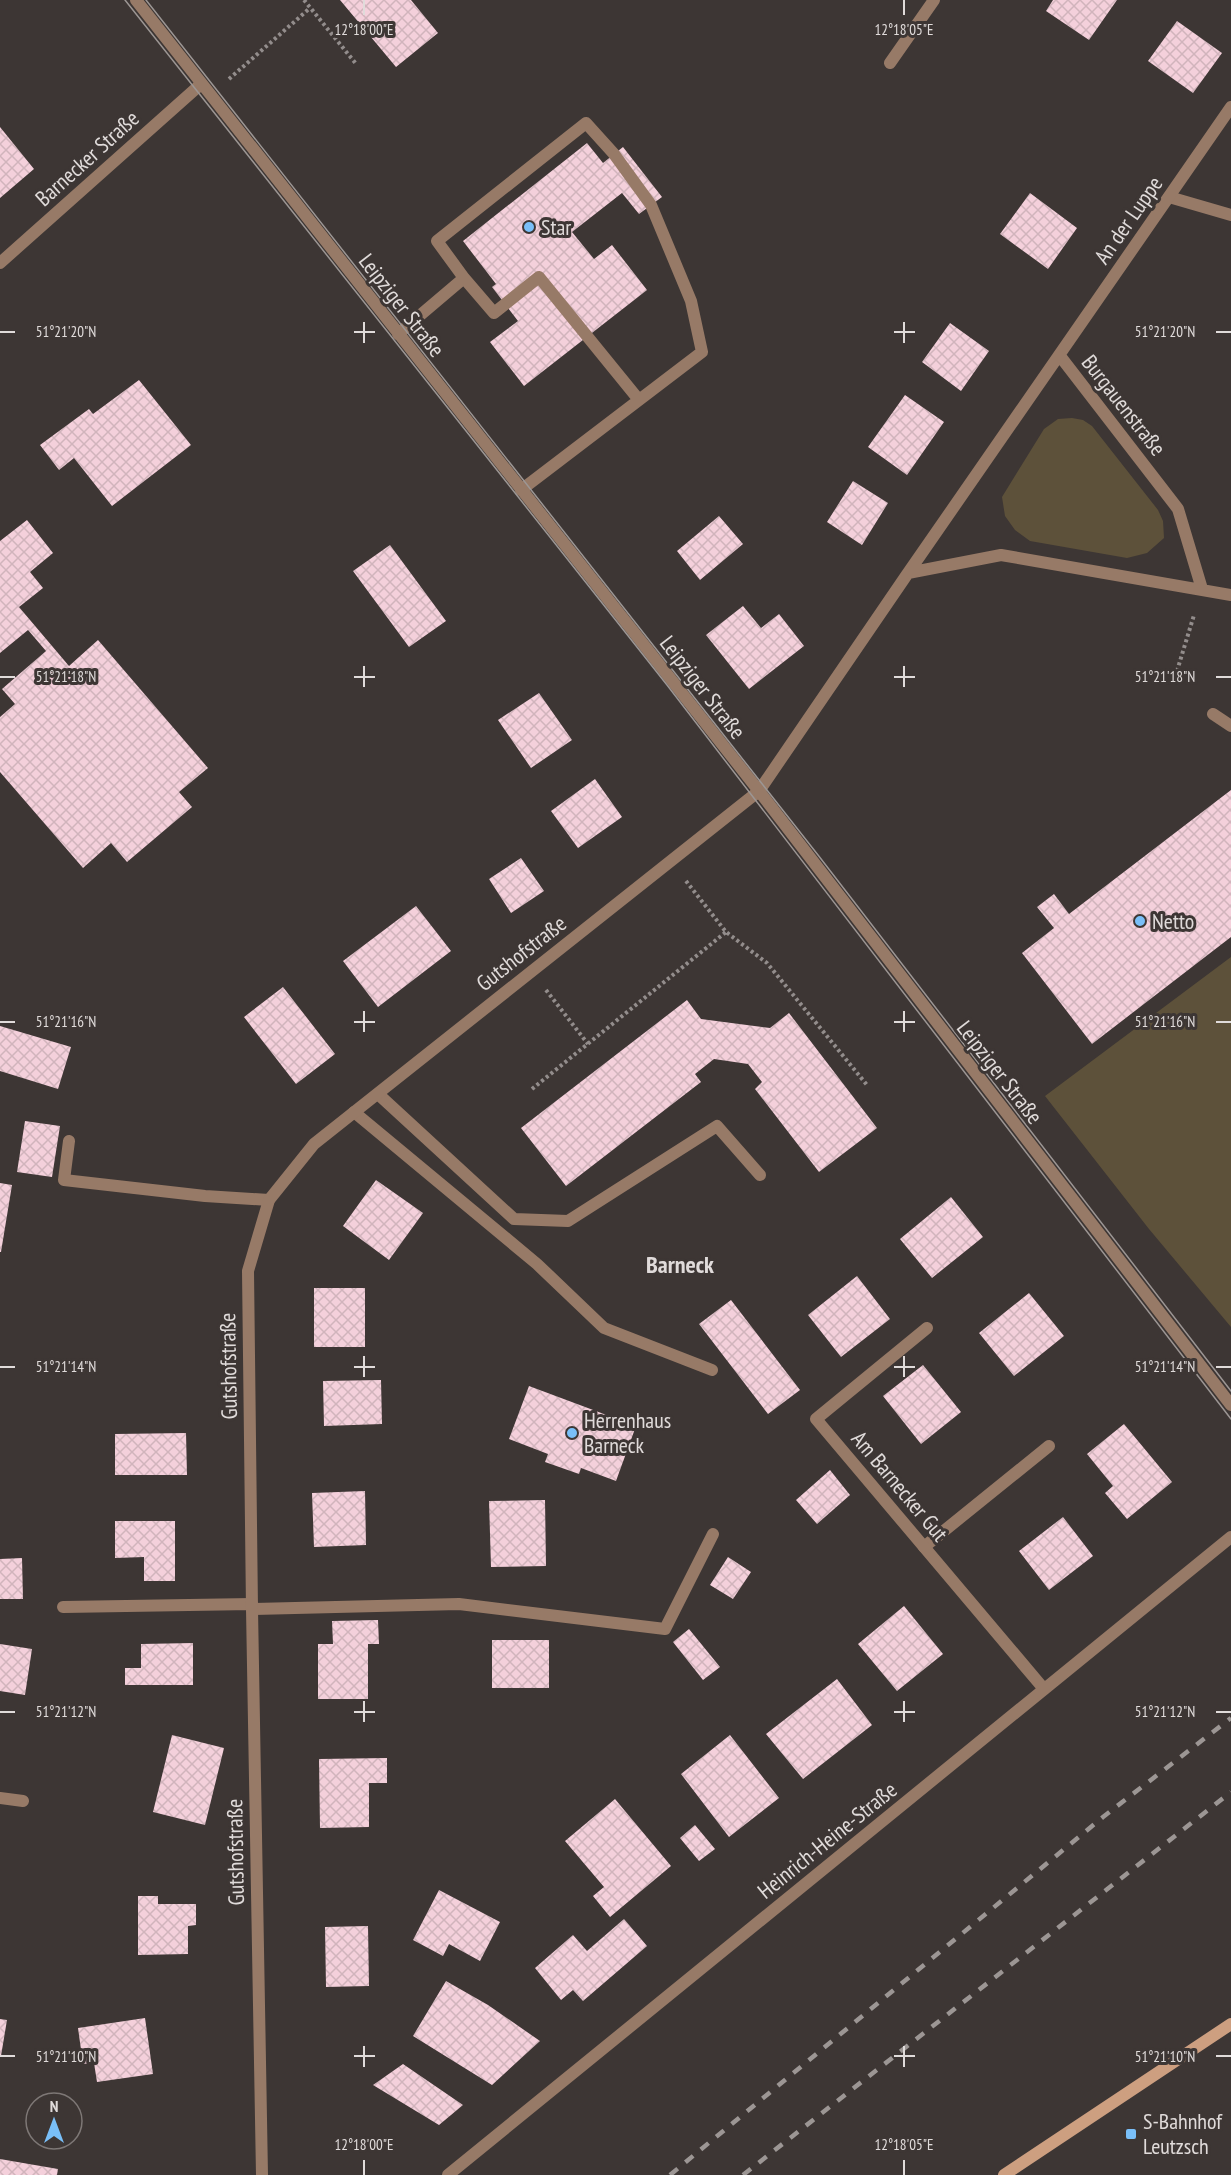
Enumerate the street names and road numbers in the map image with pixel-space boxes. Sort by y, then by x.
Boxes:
street label: Barnecker Straße [29,104,145,212]
street label: An der Luppe [1088,171,1168,269]
street label: Leipziger Straße [353,248,451,362]
street label: Burgauenstraße [1076,349,1172,461]
street label: Leipziger Straße [654,630,752,744]
street label: Gutshofstraße [470,909,572,997]
street label: Leipziger Straße [951,1015,1049,1129]
street label: Gutshofstraße [213,1312,243,1420]
street label: Am Barnecker Gut [846,1425,954,1547]
street label: Heinrich-Heine-Straße [752,1775,902,1905]
street label: Gutshofstraße [220,1798,250,1906]

